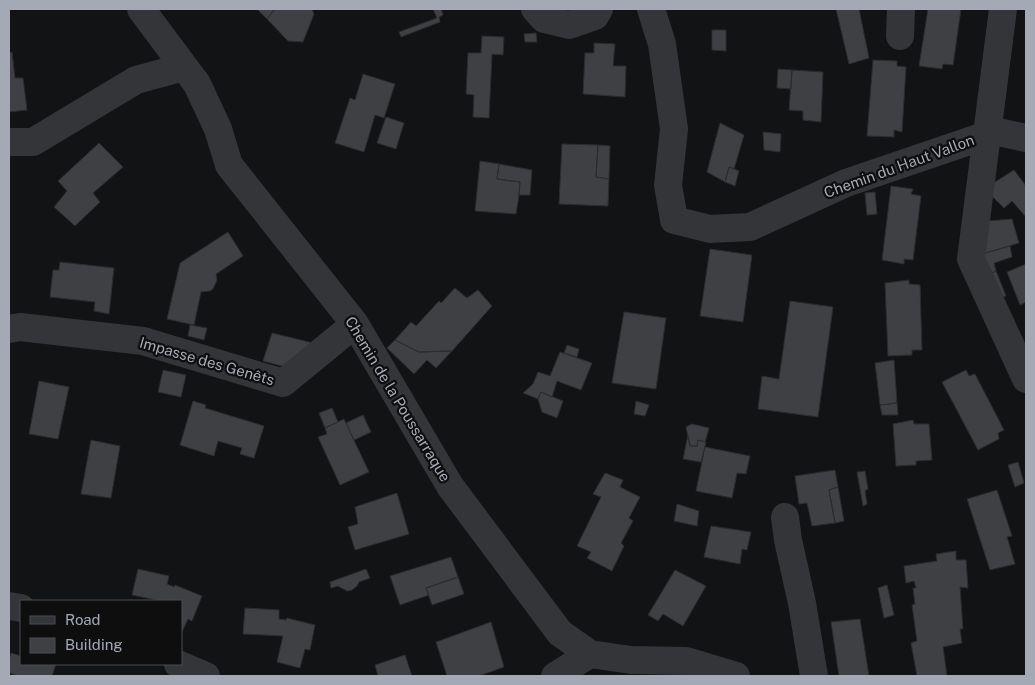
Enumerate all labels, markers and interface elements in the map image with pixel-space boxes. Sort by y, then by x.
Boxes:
street label: Chemin du Haut Vallon [822,131,976,201]
street label: Chemin de la Poussarraque [342,313,454,485]
street label: Impasse des Genêts [138,334,276,388]
legend [20,600,182,665]
text: Road [65,611,101,628]
text: Building [65,636,123,653]

